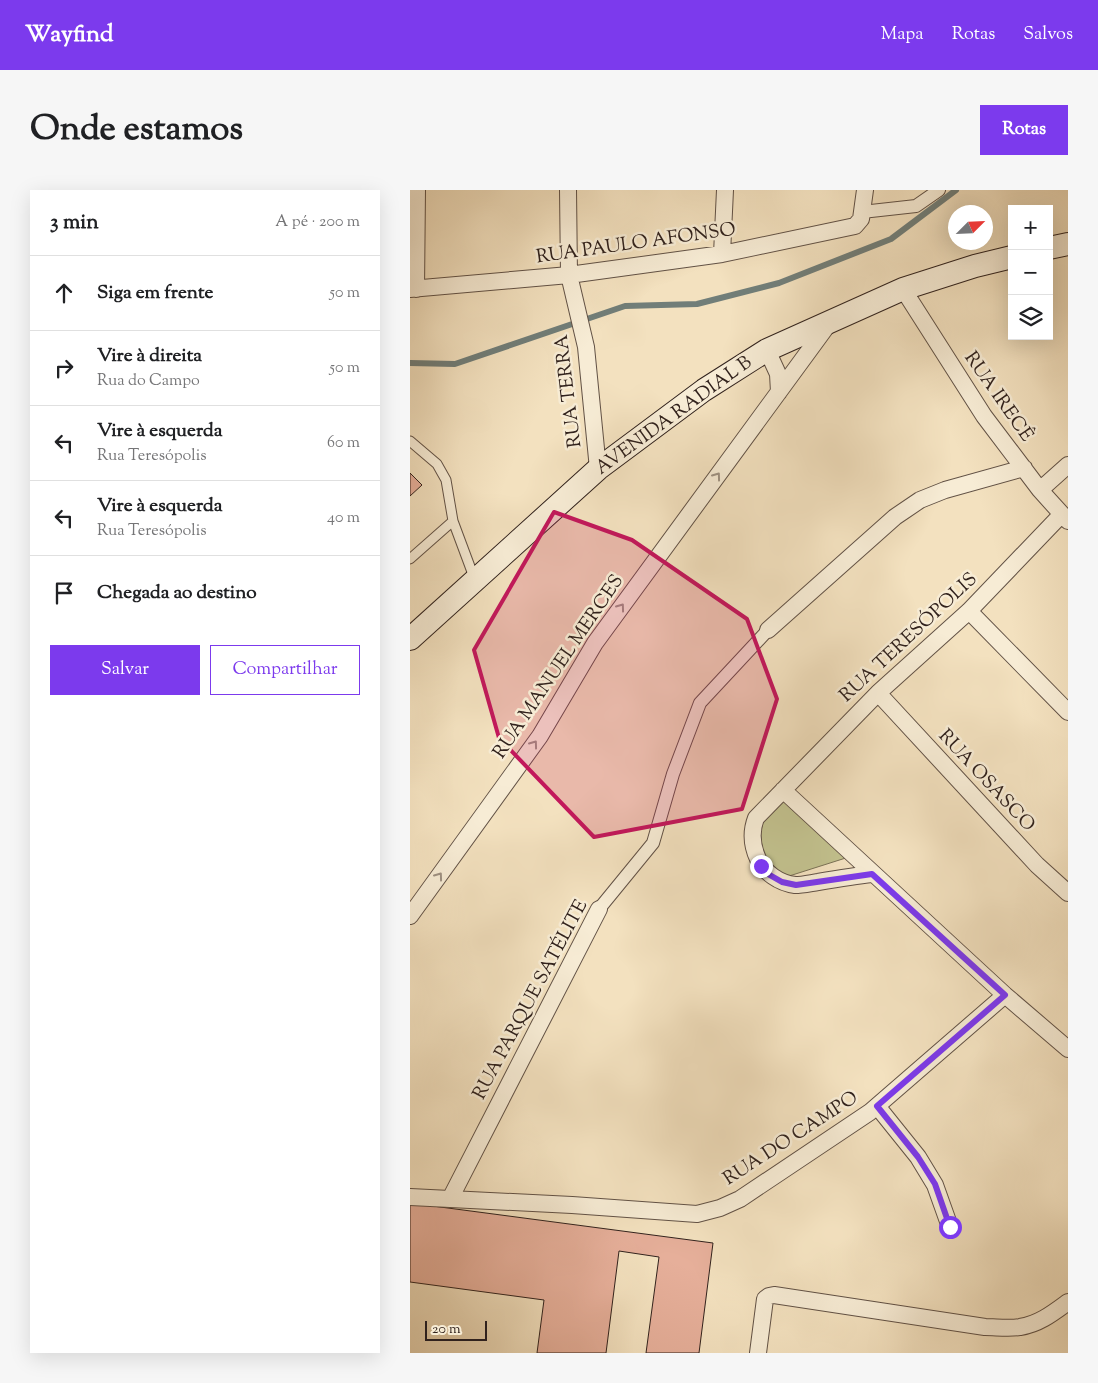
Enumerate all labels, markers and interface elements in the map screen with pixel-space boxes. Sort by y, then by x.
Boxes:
text: Wayfind [25,18,113,52]
text: Mapa [881,22,924,48]
text: Rotas [952,22,995,48]
text: Salvos [1023,22,1073,48]
text: Onde estamos [30,105,243,156]
button: Rotas [980,105,1068,155]
north arrow [948,205,993,250]
map controls [1008,205,1053,340]
button: + [1008,205,1053,250]
text: 3 min [50,208,99,238]
text: A pé · 200 m [275,211,360,234]
street label: RUA PAULO AFONSO [534,217,738,271]
button: − [1008,250,1053,295]
icon: ahead [50,279,78,307]
text: Siga em frente [97,280,213,307]
text: 50 m [329,282,360,305]
button: layers [1008,295,1053,340]
street label: RUA TERRA [549,332,589,449]
text: Vire à direita [97,343,202,370]
street label: RUA IRECÊ [957,346,1039,448]
street label: AVENIDA RADIAL B [590,350,758,482]
icon: right [50,354,78,382]
text: 50 m [329,357,360,380]
text: Rua do Campo [97,370,200,393]
text: Vire à esquerda [97,418,223,445]
icon: left [50,429,78,457]
text: 60 m [327,432,360,455]
text: Rua Teresópolis [97,445,207,468]
one-way arrow [711,472,720,482]
text: Vire à esquerda [97,493,223,520]
icon: left [50,504,78,532]
text: 40 m [327,507,360,530]
text: Rua Teresópolis [97,520,207,543]
street label: RUA TERESÓPOLIS [834,567,984,709]
street label: RUA MANUEL MERCES [487,569,631,765]
icon: arrive [50,579,78,607]
text: Chegada ao destino [97,580,257,607]
one-way arrow [615,604,624,613]
button: Salvar [50,645,200,695]
button: Compartilhar [210,645,360,695]
street label: RUA OSASCO [931,724,1041,838]
one-way arrow [528,741,536,750]
route end [750,855,773,878]
one-way arrow [433,873,441,882]
street label: RUA PARQUE SATÉLITE [467,895,595,1105]
street label: RUA DO CAMPO [718,1085,864,1193]
route start [939,1216,962,1239]
scale bar [425,1318,488,1341]
text: 20 m [432,1320,461,1340]

